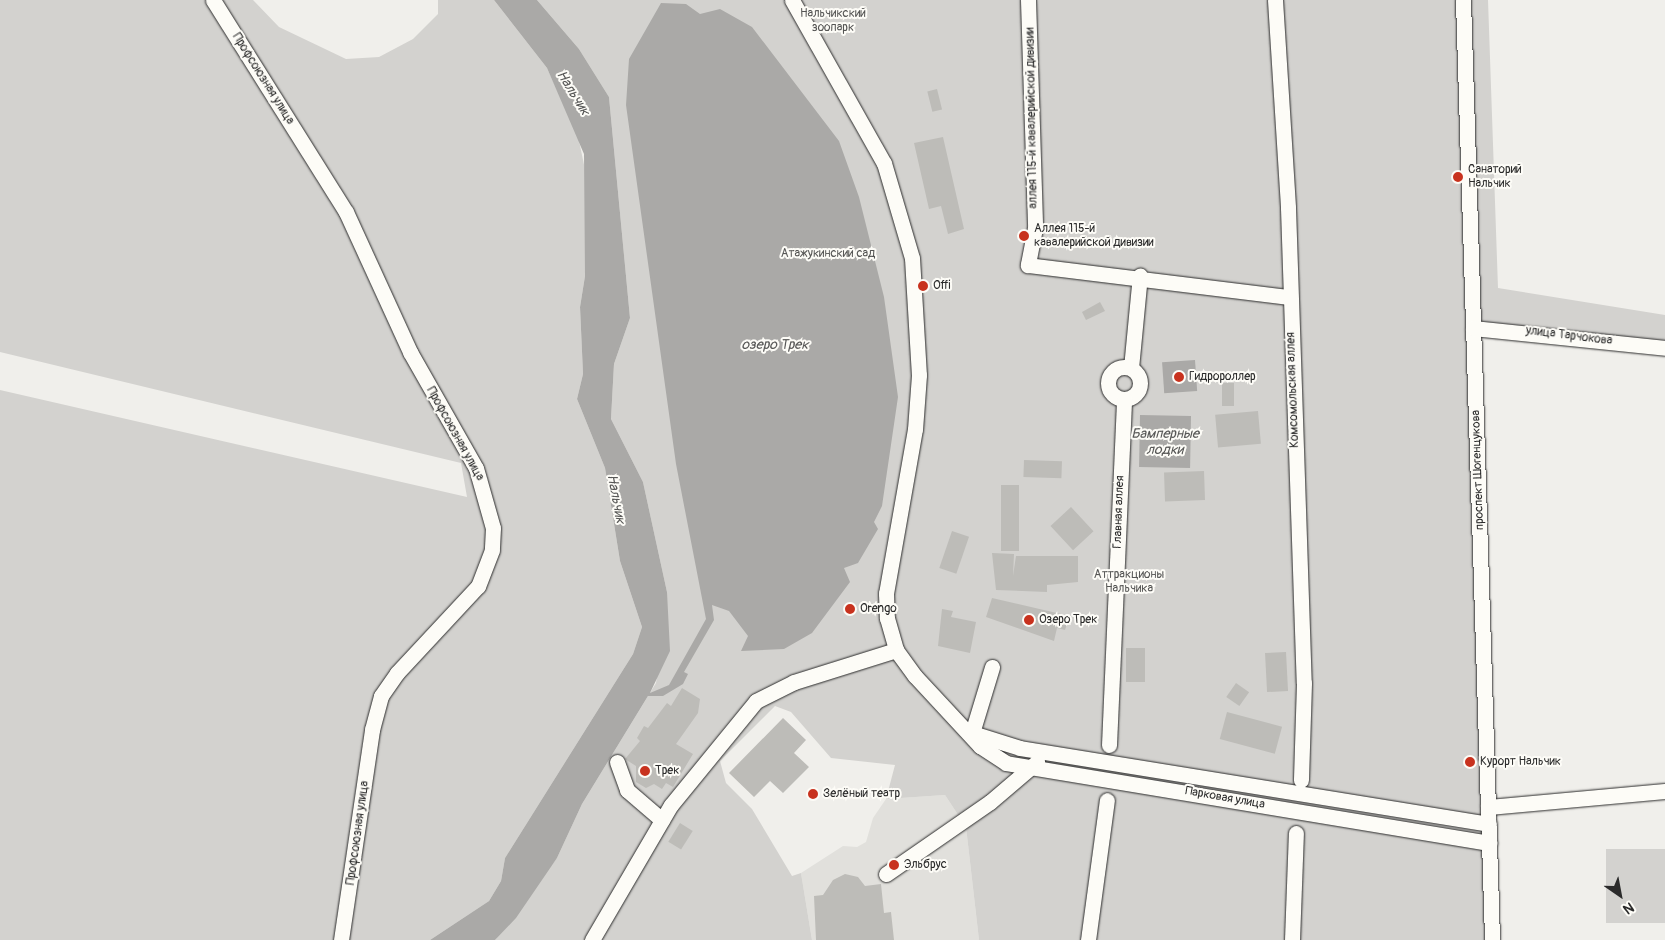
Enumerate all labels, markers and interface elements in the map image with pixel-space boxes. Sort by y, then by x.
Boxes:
park label: Нальчикский зоопарк [800,7,866,35]
street label: аллея 115-й кавалерийской дивизии [1023,27,1041,209]
street label: Профсоюзная улица [229,31,297,127]
water label: Нальчик [553,67,593,119]
place label: Санаторий Нальчик [1468,163,1522,191]
marker: Санаторий Нальчик [1452,171,1464,183]
place label: Аллея 115-й кавалерийской дивизии [1034,222,1154,250]
marker: Аллея 115-й кавалерийской дивизии [1018,230,1030,242]
park label: Атажукинский сад [781,247,875,261]
place label: Offi [933,279,951,293]
marker: Offi [917,280,929,292]
street label: улица Тарчокова [1525,324,1613,348]
street label: Комсомольская аллея [1284,332,1302,448]
water label: озеро Трек [742,337,808,353]
place label: Гидророллер [1189,370,1256,384]
marker: Гидророллер [1173,371,1185,383]
street label: Профсоюзная улица [423,385,487,483]
street label: проспект Шогенцукова [1469,410,1487,530]
water label: Бамперные лодки [1131,426,1199,458]
water label: Нальчик [603,473,629,525]
street label: Главная аллея [1111,475,1127,549]
park label: Аттракционы Нальчика [1094,568,1164,596]
place label: Orengo [860,602,897,616]
marker: Orengo [844,603,856,615]
place label: Озеро Трек [1039,613,1097,627]
marker: Озеро Трек [1023,614,1035,626]
place label: Курорт Нальчик [1480,755,1561,769]
marker: Курорт Нальчик [1464,756,1476,768]
place label: Трек [655,764,679,778]
marker: Трек [639,765,651,777]
street label: Профсоюзная улица [344,780,372,886]
street label: Парковая улица [1184,784,1266,812]
place label: Зелёный театр [823,787,900,801]
marker: Зелёный театр [807,788,819,800]
place label: Эльбрус [904,858,947,872]
marker: Эльбрус [888,859,900,871]
north arrow [1595,870,1645,920]
text: N [1620,898,1637,918]

